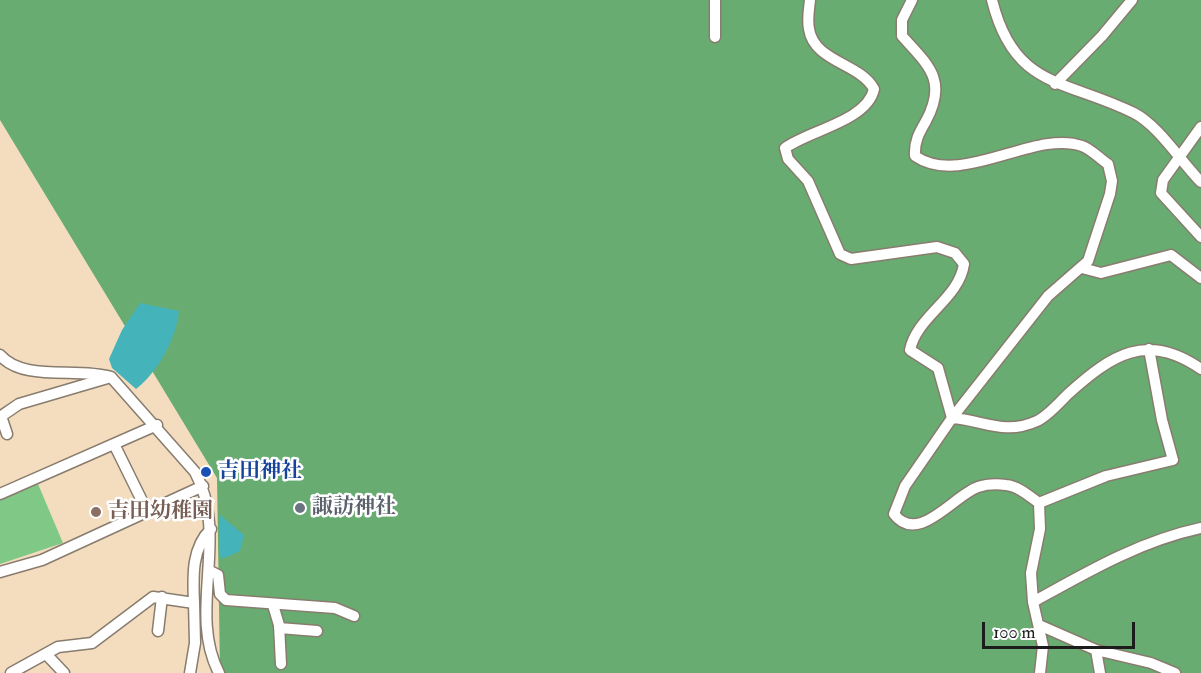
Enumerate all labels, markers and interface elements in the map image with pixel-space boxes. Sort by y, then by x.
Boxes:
place label: 吉田神社 [218,459,302,485]
marker: 吉田神社 [199,465,213,479]
place label: 諏訪神社 [312,495,396,521]
place label: 吉田幼稚園 [108,499,213,525]
marker: 諏訪神社 [293,501,307,515]
marker: 吉田幼稚園 [89,505,103,519]
scale bar [985,610,1138,648]
text: 100 m [993,621,1036,644]

